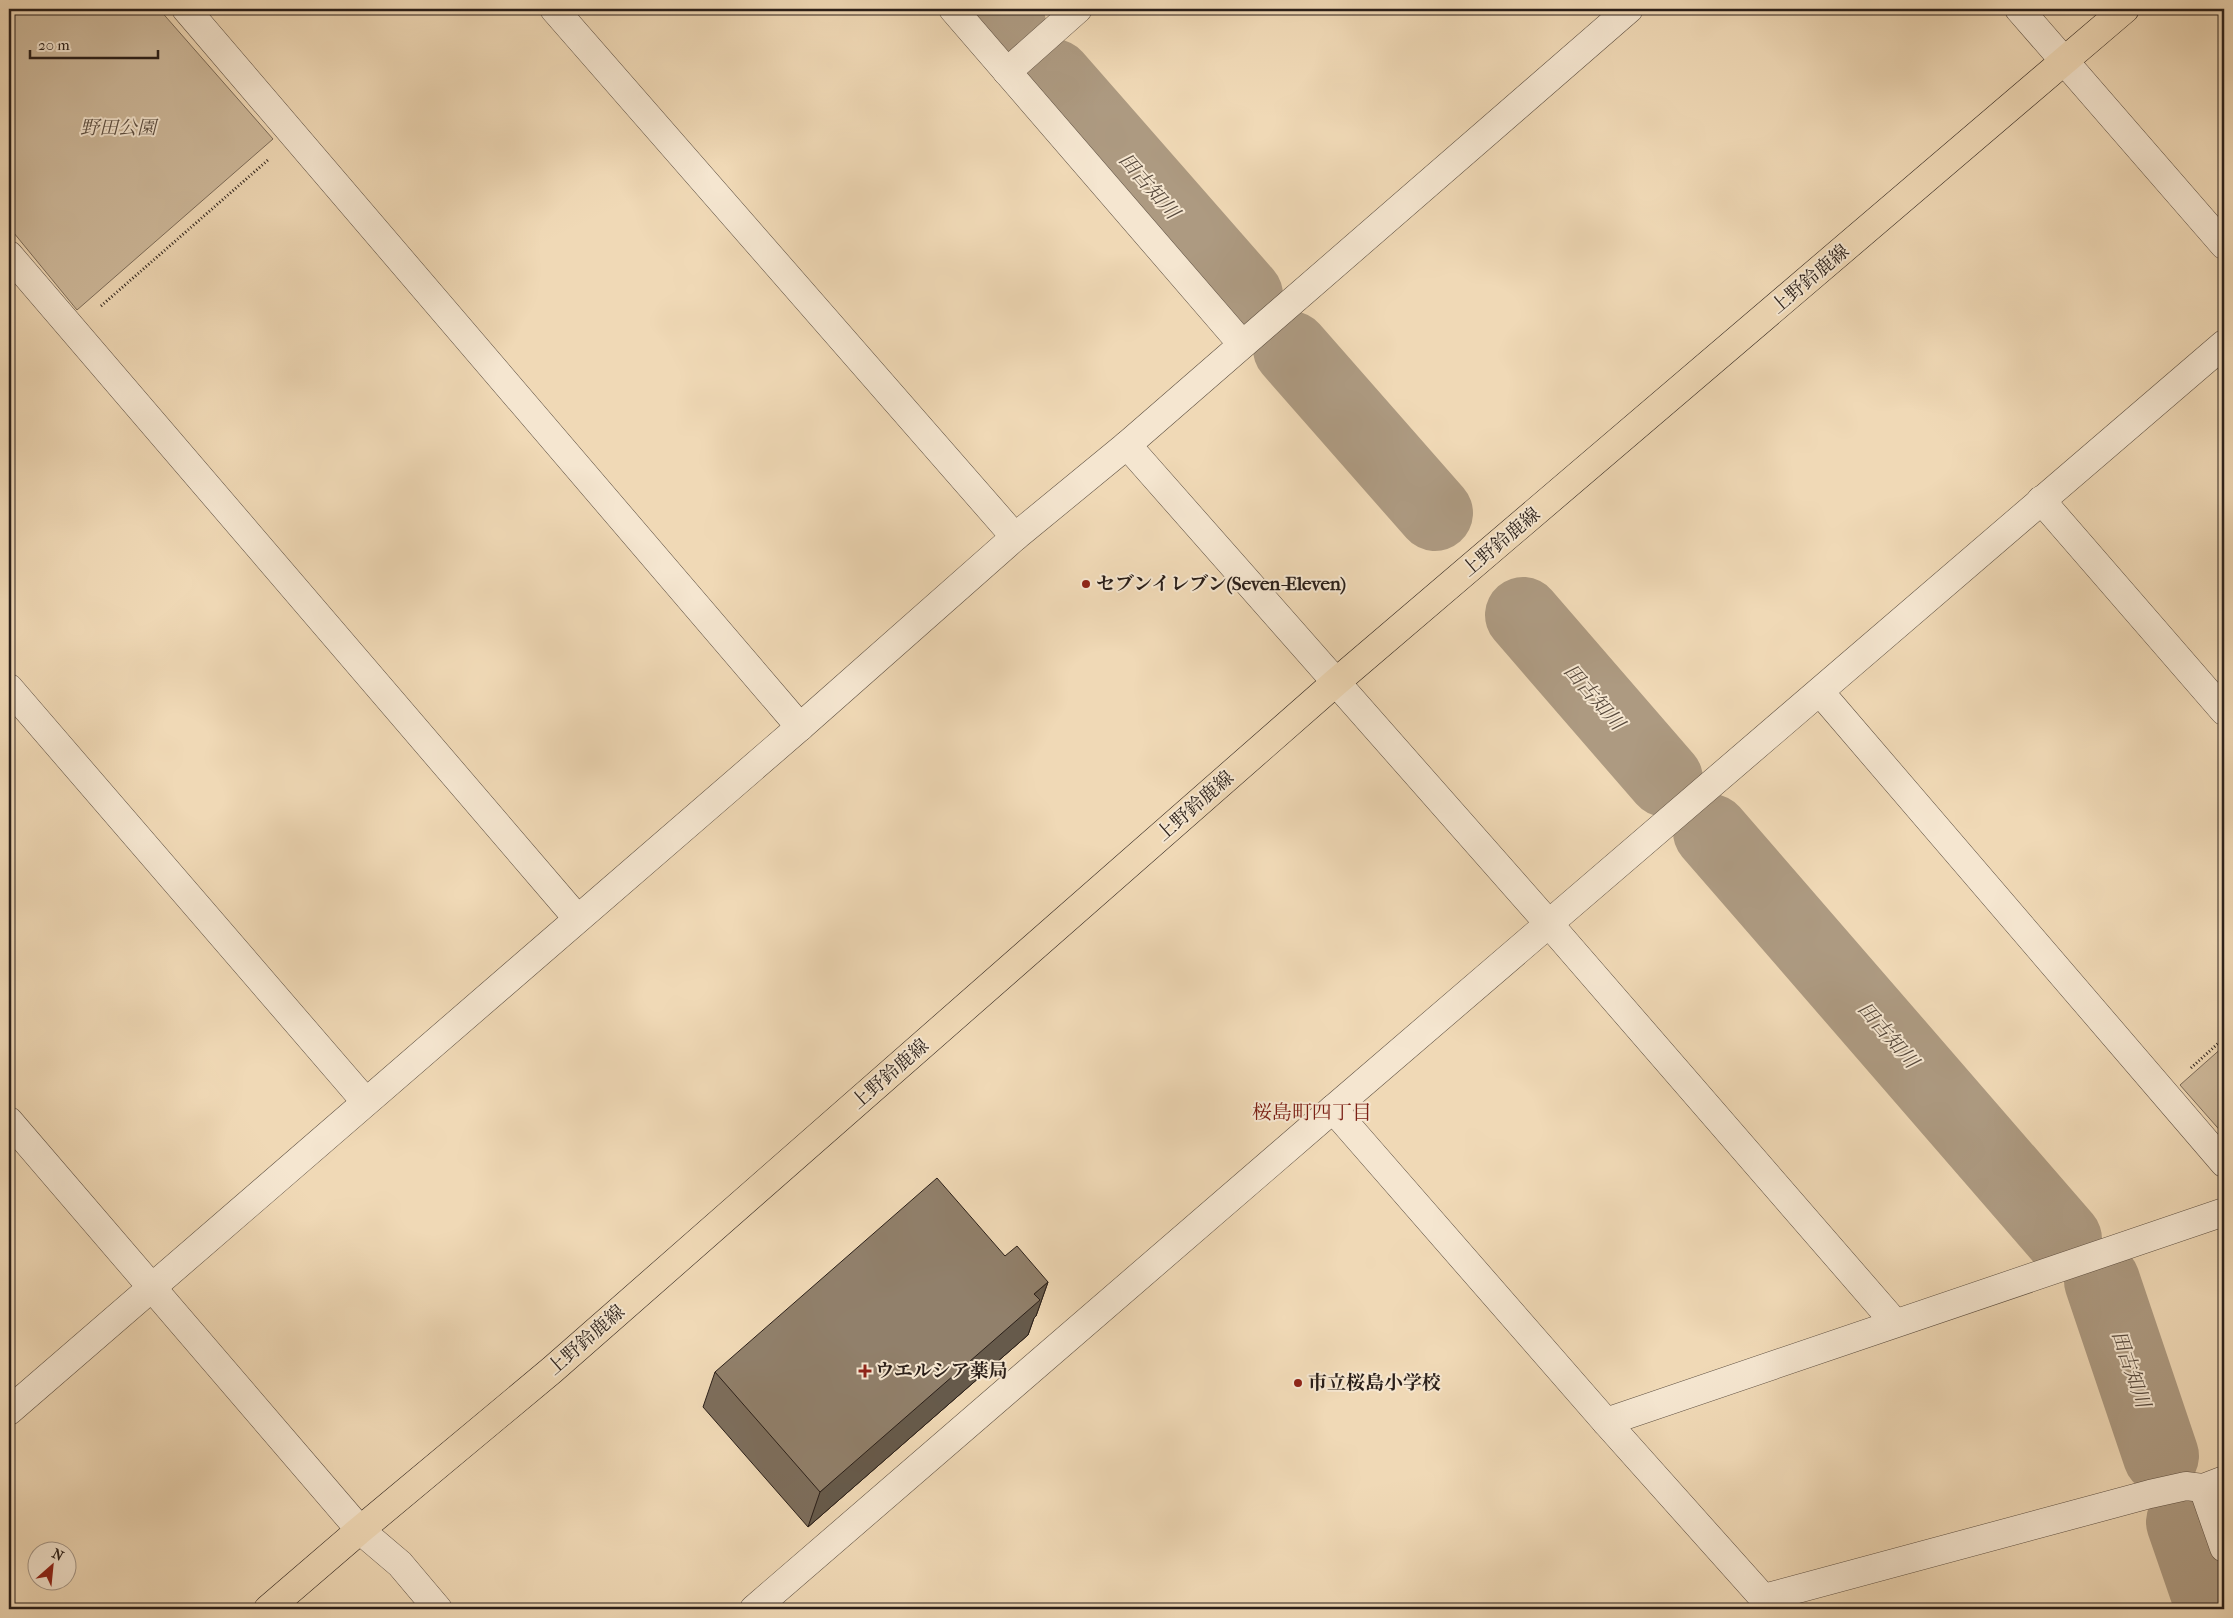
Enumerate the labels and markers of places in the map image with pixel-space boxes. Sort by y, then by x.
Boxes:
place label: セブンイレブン(Seven-Eleven) [1096,573,1346,595]
marker: セブンイレブン(Seven-Eleven) [1080,578,1092,590]
place label: ウエルシア薬局 [875,1360,1008,1382]
marker: ウエルシア薬局 [859,1365,871,1377]
place label: 市立桜島小学校 [1308,1372,1441,1394]
marker: 市立桜島小学校 [1292,1377,1304,1389]

